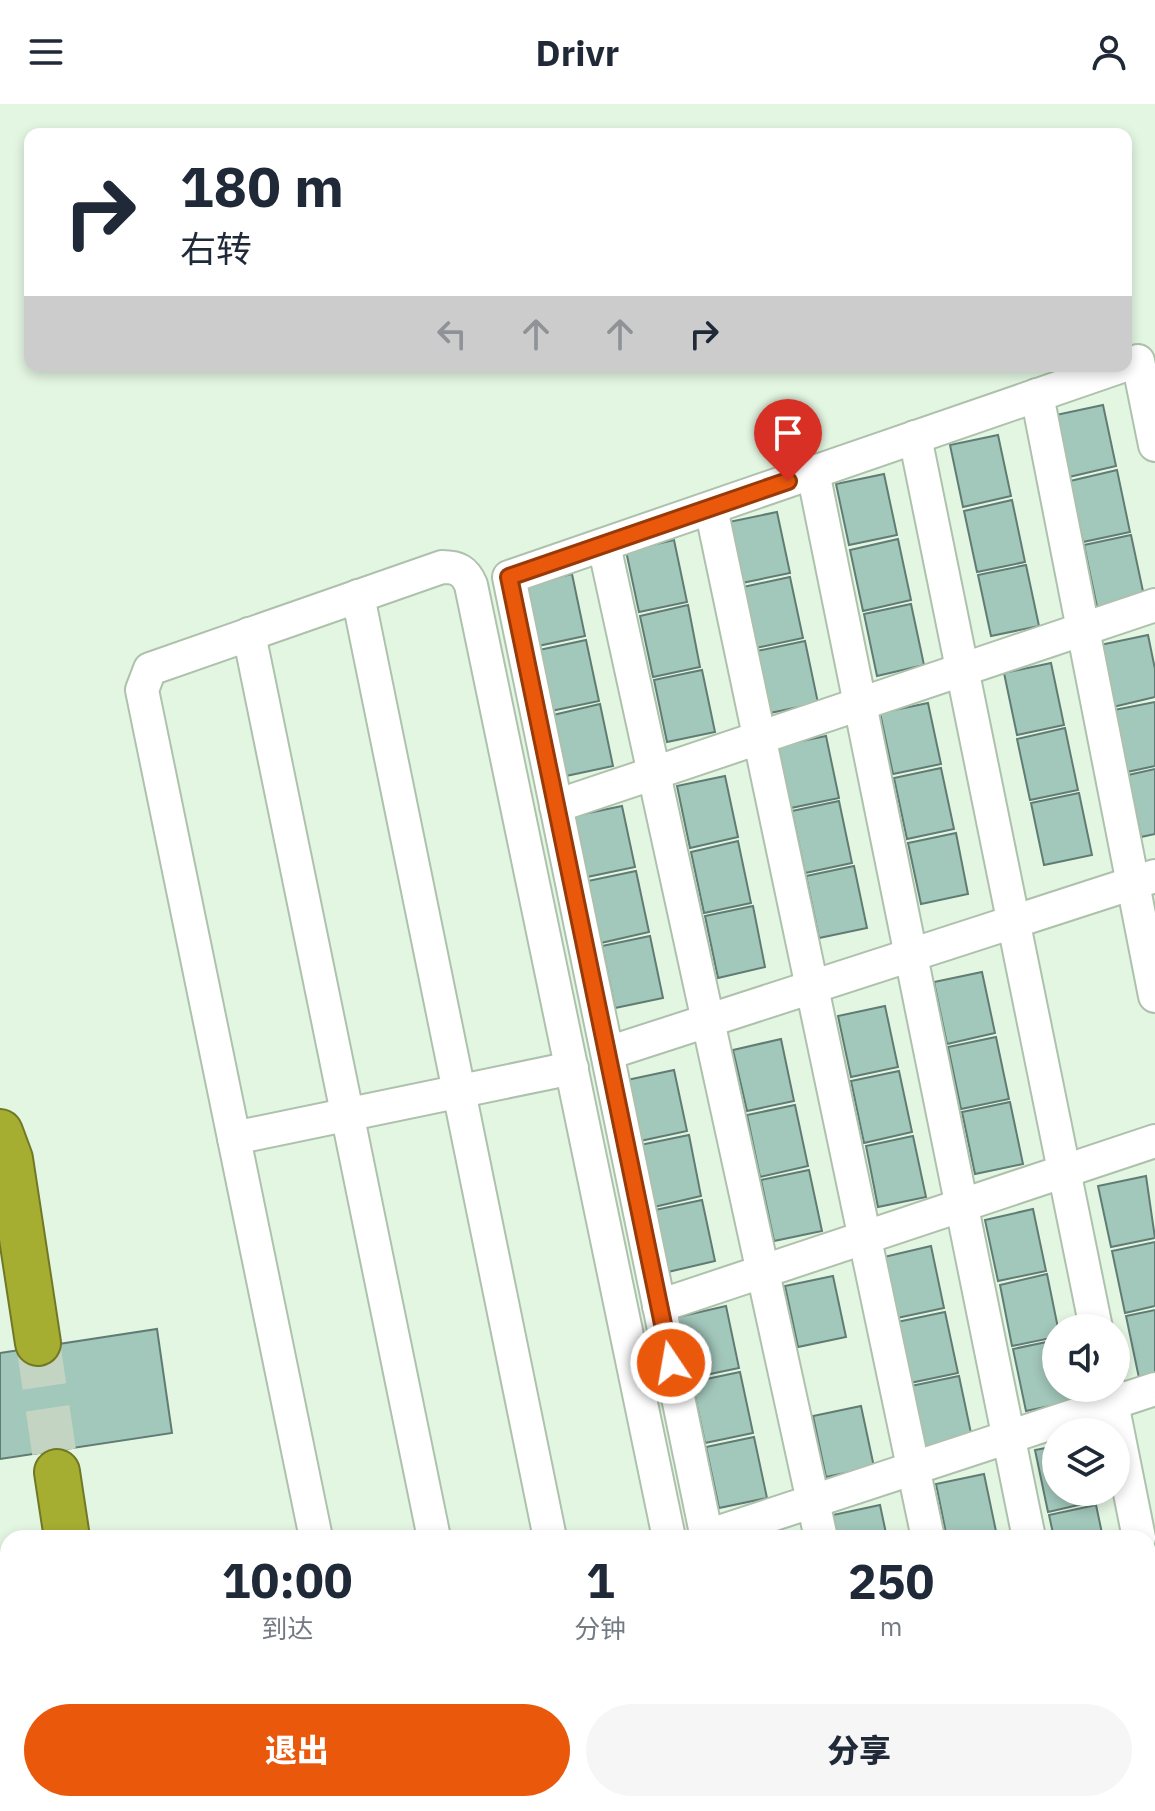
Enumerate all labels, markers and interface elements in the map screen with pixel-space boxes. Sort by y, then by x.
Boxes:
text: Drivr [536,29,619,76]
icon: menu [24,30,68,74]
icon: person [1087,30,1131,74]
text: 180 m [180,150,344,222]
icon: right [48,160,152,264]
text: 右转 [180,225,252,272]
icon: left [430,312,474,356]
icon: ahead [514,312,558,356]
icon: ahead [598,312,642,356]
icon: right [682,312,726,356]
pin [754,399,822,481]
icon: arrive [766,411,810,455]
map controls [1042,1314,1130,1506]
button: sound [1042,1314,1130,1402]
position arrow [629,1321,713,1405]
button: layers [1042,1418,1130,1506]
text: 10:00 [222,1549,353,1611]
text: 1 [586,1549,615,1611]
text: 250 [848,1550,934,1612]
text: m [880,1609,902,1643]
text: 到达 [261,1611,313,1645]
text: 分钟 [574,1611,626,1645]
button: 退出 [24,1704,570,1796]
button: 分享 [586,1704,1132,1796]

